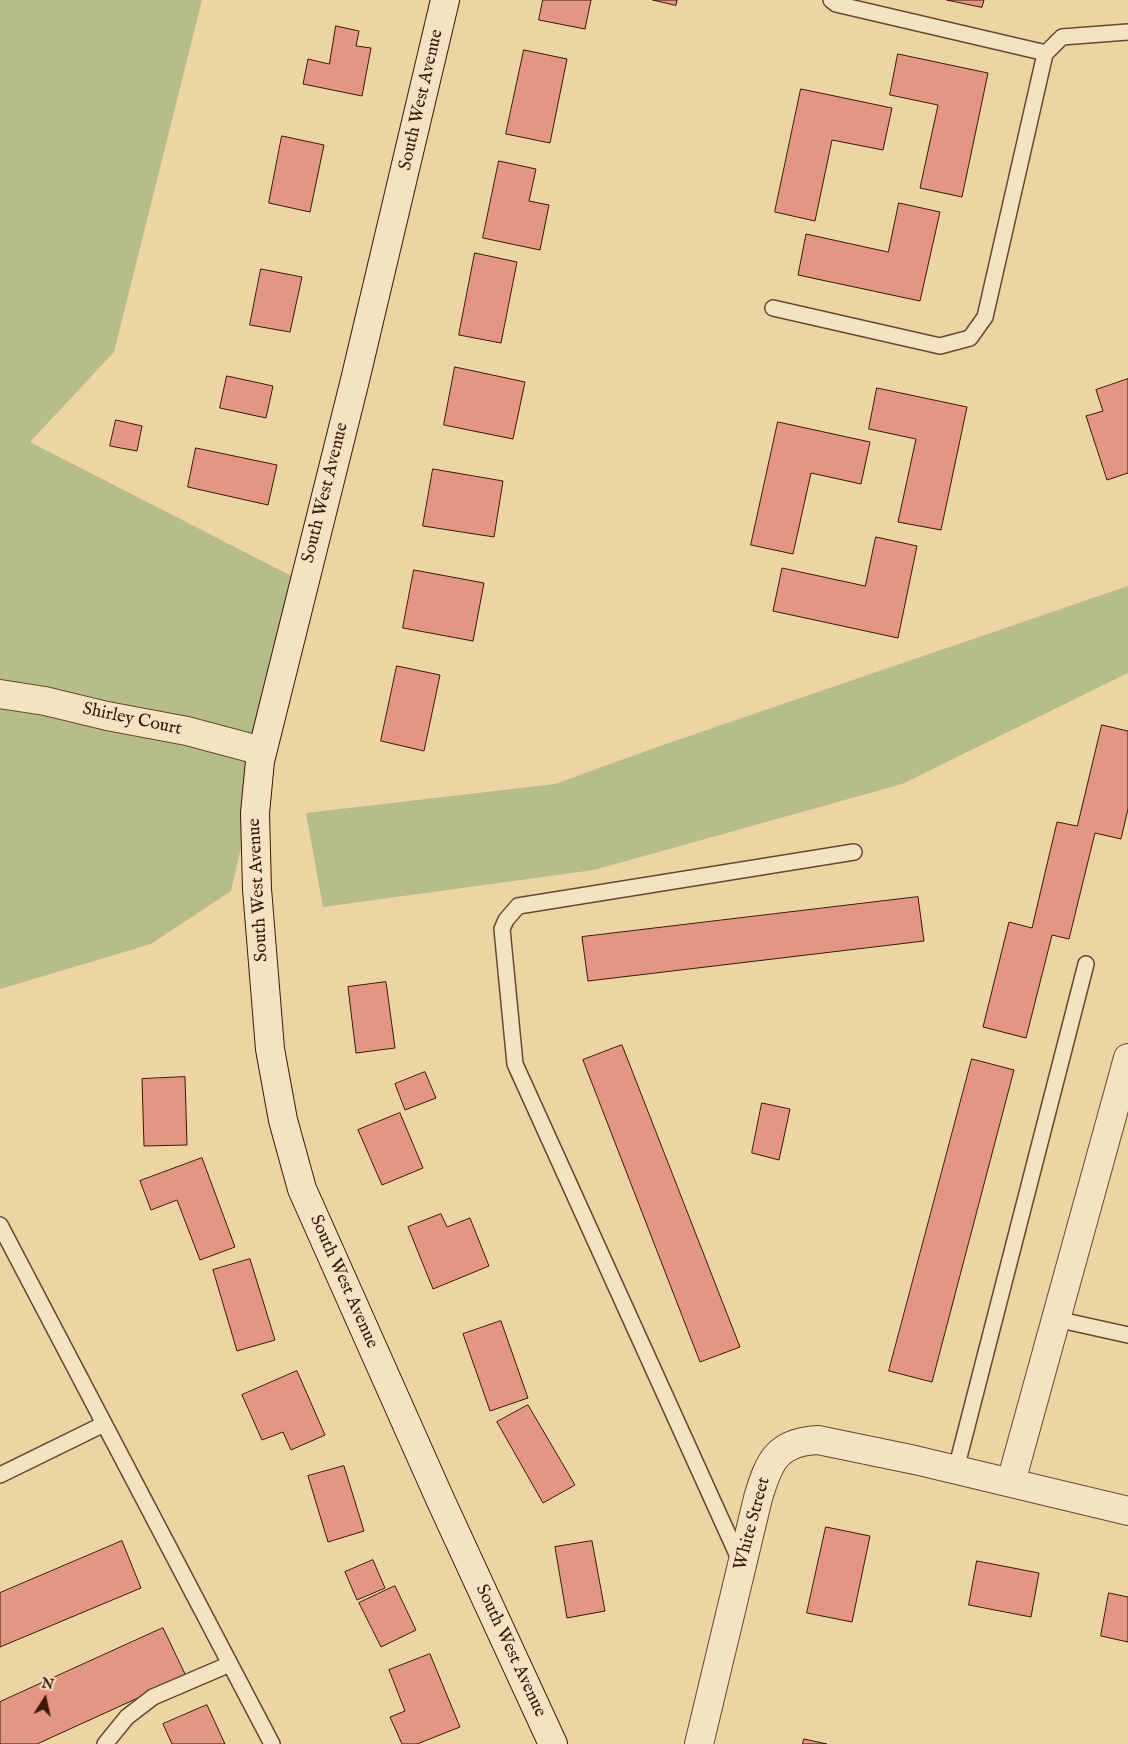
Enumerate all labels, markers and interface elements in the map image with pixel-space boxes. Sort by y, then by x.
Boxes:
street label: South West Avenue [395,27,449,173]
street label: South West Avenue [298,421,354,565]
street label: Shirley Court [80,699,184,741]
street label: South West Avenue [244,818,274,962]
street label: South West Avenue [304,1212,382,1352]
street label: White Street [730,1475,776,1573]
street label: South West Avenue [470,1581,550,1721]
north arrow [20,1674,70,1724]
text: N [40,1674,55,1694]

